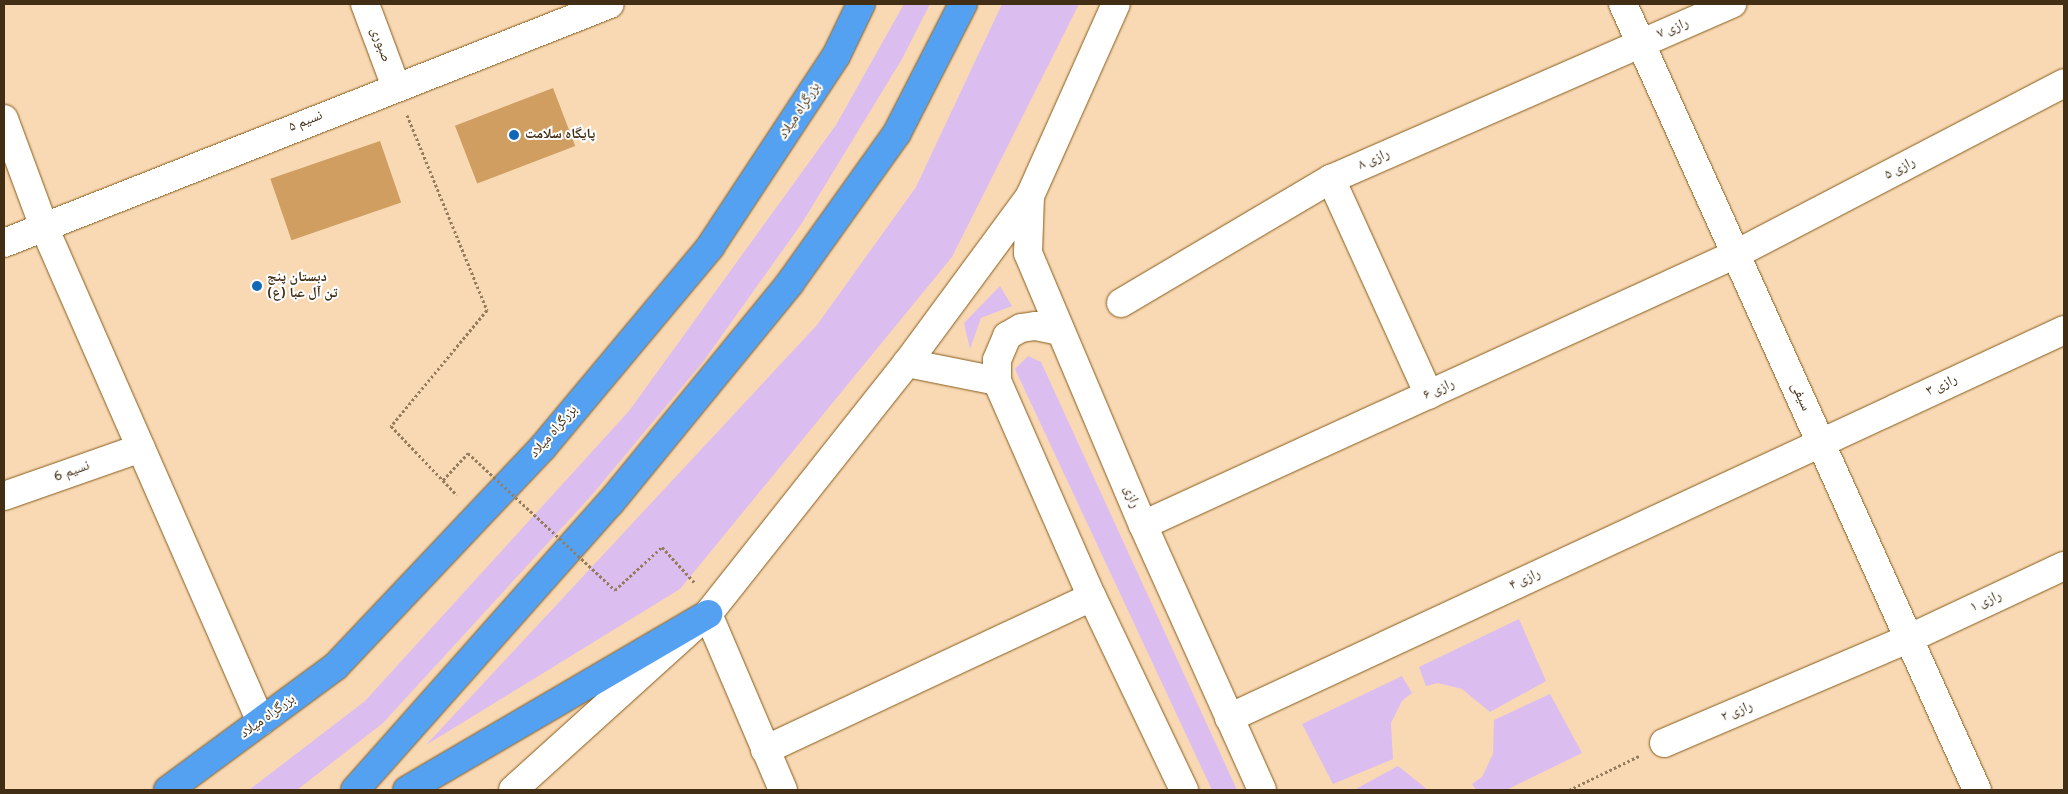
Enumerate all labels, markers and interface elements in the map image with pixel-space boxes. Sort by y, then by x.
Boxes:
street label: رازی ۷ [1655,15,1691,43]
street label: صبوری [366,25,394,65]
street label: بزرگراه میلاد [775,79,825,143]
street label: نسیم ۵ [287,108,325,136]
place label: پایگاه سلامت [525,127,595,143]
marker: پایگاه سلامت [507,128,521,142]
street label: رازی ۸ [1356,146,1392,174]
street label: رازی ۵ [1882,154,1918,184]
place label: دبستان پنج تن آل عبا (ع) [267,270,337,302]
marker: دبستان پنج تن آل عبا (ع) [251,280,263,292]
street label: رازی ۳ [1924,372,1960,400]
street label: رازی ۶ [1421,376,1457,404]
street label: سیفی [1786,380,1814,414]
street label: بزرگراه میلاد [527,402,581,462]
street label: نسیم 6 [52,458,92,486]
street label: رازی [1119,483,1143,511]
street label: رازی ۴ [1507,566,1543,594]
street label: رازی ۱ [1968,588,2004,616]
street label: بزرگراه میلاد [237,691,299,743]
street label: رازی ۲ [1719,698,1755,726]

